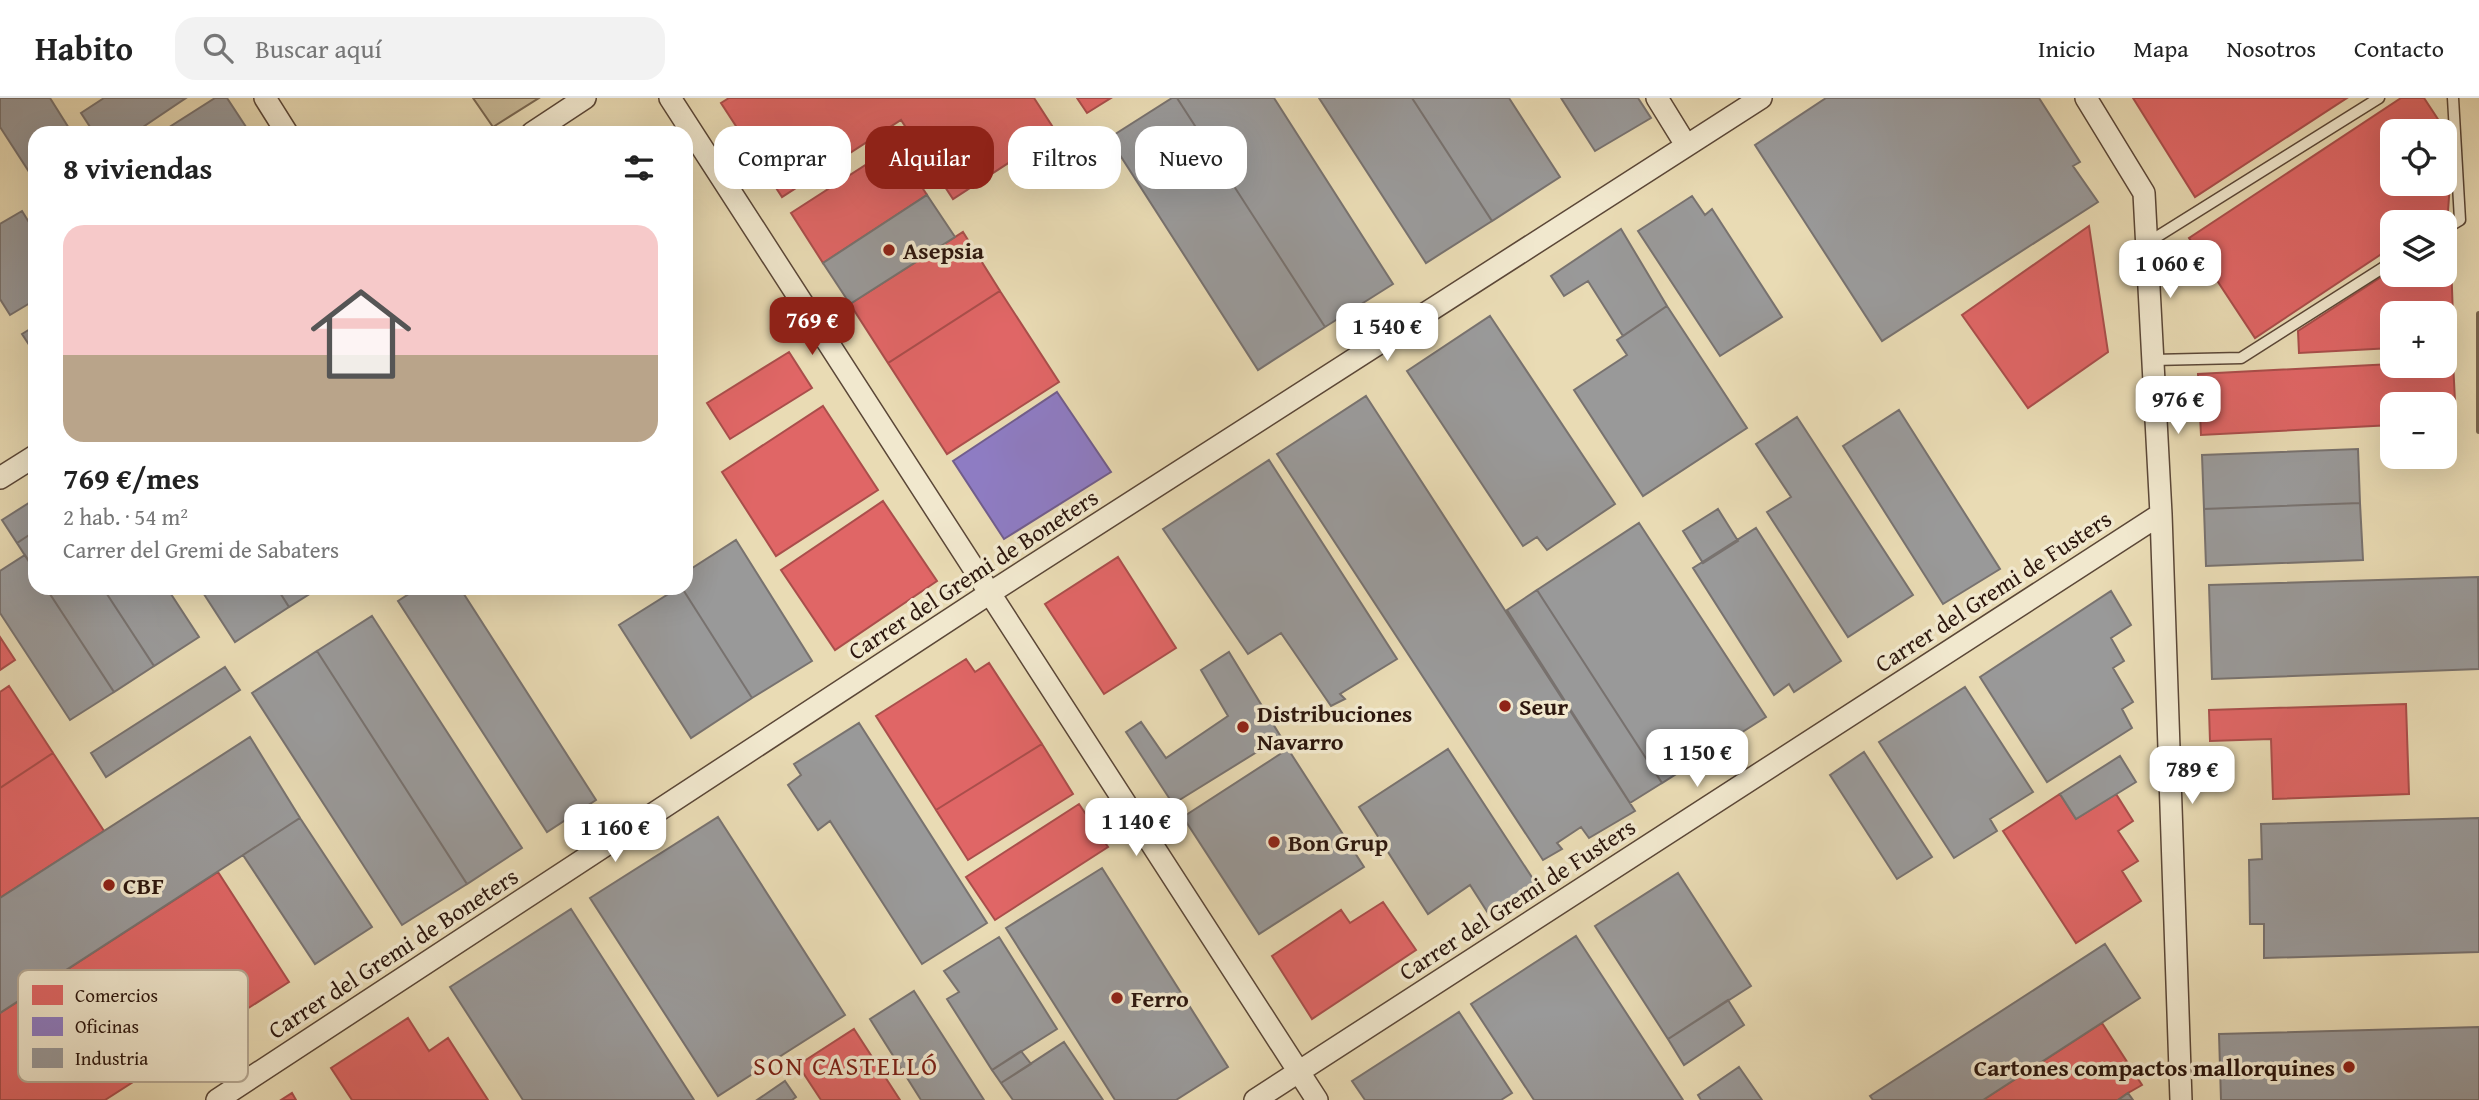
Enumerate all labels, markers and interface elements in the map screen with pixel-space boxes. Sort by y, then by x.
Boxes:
search box [175,17,665,80]
text: Habito [35,24,133,72]
icon: search [199,29,237,67]
text: Buscar aquí [255,29,382,68]
text: Inicio [2038,31,2095,66]
text: Mapa [2133,31,2189,66]
text: Nosotros [2227,31,2316,66]
text: Contacto [2354,31,2444,66]
map controls [2380,119,2457,469]
button: locate [2380,119,2457,196]
chip: Comprar [714,126,851,189]
chip: Alquilar [865,126,994,189]
chip: Filtros [1008,126,1121,189]
chip: Nuevo [1135,126,1247,189]
text: 8 viviendas [63,146,212,190]
icon: filters [620,149,658,187]
button: layers [2380,210,2457,287]
place label: Asepsia [903,233,985,268]
pin: 1 060 € [2105,240,2235,300]
marker: Asepsia [881,242,897,258]
text: 1 060 € [2135,246,2205,279]
icon: home [298,271,424,397]
pin: 769 € [763,298,861,357]
button: + [2380,301,2457,378]
text: 769 € [786,303,838,336]
pin: 1 540 € [1322,303,1452,363]
text: 1 540 € [1352,309,1422,342]
pin: 976 € [2129,376,2227,436]
text: 976 € [2152,382,2204,415]
button: − [2380,392,2457,469]
text: 769 €/mes [63,456,199,500]
street label: Carrer del Gremi de Boneters [841,480,1105,668]
text: 2 hab. · 54 m² [63,500,188,533]
street label: Carrer del Gremi de Fusters [1868,501,2118,681]
text: Carrer del Gremi de Sabaters [63,533,339,566]
place label: Seur [1519,689,1568,724]
place label: Distribuciones Navarro [1257,696,1412,759]
marker: Seur [1497,698,1513,714]
marker: Distribuciones Navarro [1235,719,1251,735]
pin: 1 150 € [1632,730,1762,789]
text: 1 150 € [1662,735,1732,768]
pin: 789 € [2143,746,2241,806]
text: 789 € [2166,752,2218,785]
pin: 1 140 € [1071,798,1201,858]
pin: 1 160 € [550,804,680,864]
text: 1 140 € [1101,804,1171,837]
street label: Carrer del Gremi de Fusters [1392,809,1642,989]
text: 1 160 € [580,810,650,843]
place label: Bon Grup [1288,825,1388,860]
marker: Bon Grup [1266,834,1282,850]
street label: Carrer del Gremi de Boneters [261,859,525,1047]
place label: CBF [123,868,164,903]
marker: CBF [101,877,117,893]
legend [18,970,248,1082]
text: Comercios [75,981,158,1009]
place label: Ferro [1131,981,1189,1016]
marker: Ferro [1109,990,1125,1006]
text: Oficinas [75,1012,139,1040]
text: Industria [75,1044,148,1072]
district label: SON CASTELLÓ [753,1046,939,1085]
place label: Cartones compactos mallorquines [1974,1050,2335,1085]
marker: Cartones compactos mallorquines [2341,1059,2357,1075]

